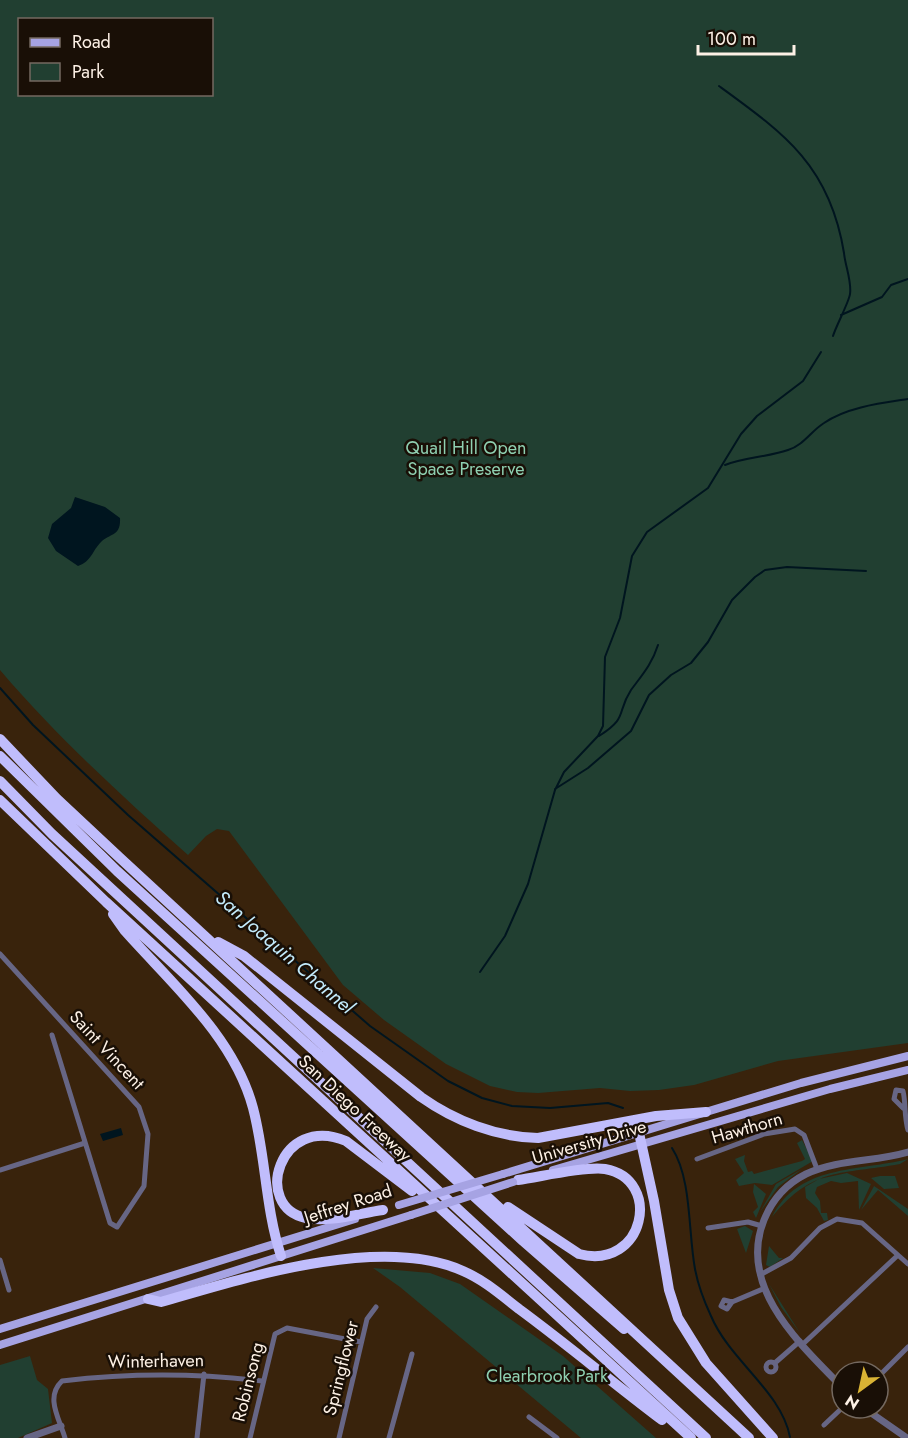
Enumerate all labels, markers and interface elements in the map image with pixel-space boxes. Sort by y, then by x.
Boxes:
legend [18,18,213,96]
scale bar [698,18,794,56]
text: 100 m [707,26,756,52]
text: Road [72,29,111,55]
text: Park [72,59,104,85]
park label: Quail Hill Open Space Preserve [406,435,526,482]
water label: San Joaquin Channel [209,884,362,1022]
street label: Saint Vincent [63,1005,151,1096]
street label: San Diego Freeway [293,1049,418,1168]
street label: Hawthorn [708,1105,786,1151]
street label: University Drive [529,1113,649,1171]
street label: Jeffrey Road [299,1178,395,1231]
street label: Springflower [317,1317,366,1418]
street label: Robinsong [226,1340,270,1424]
street label: Winterhaven [108,1347,204,1375]
north arrow [830,1360,890,1420]
park label: Clearbrook Park [486,1363,608,1389]
text: N [841,1389,864,1415]

